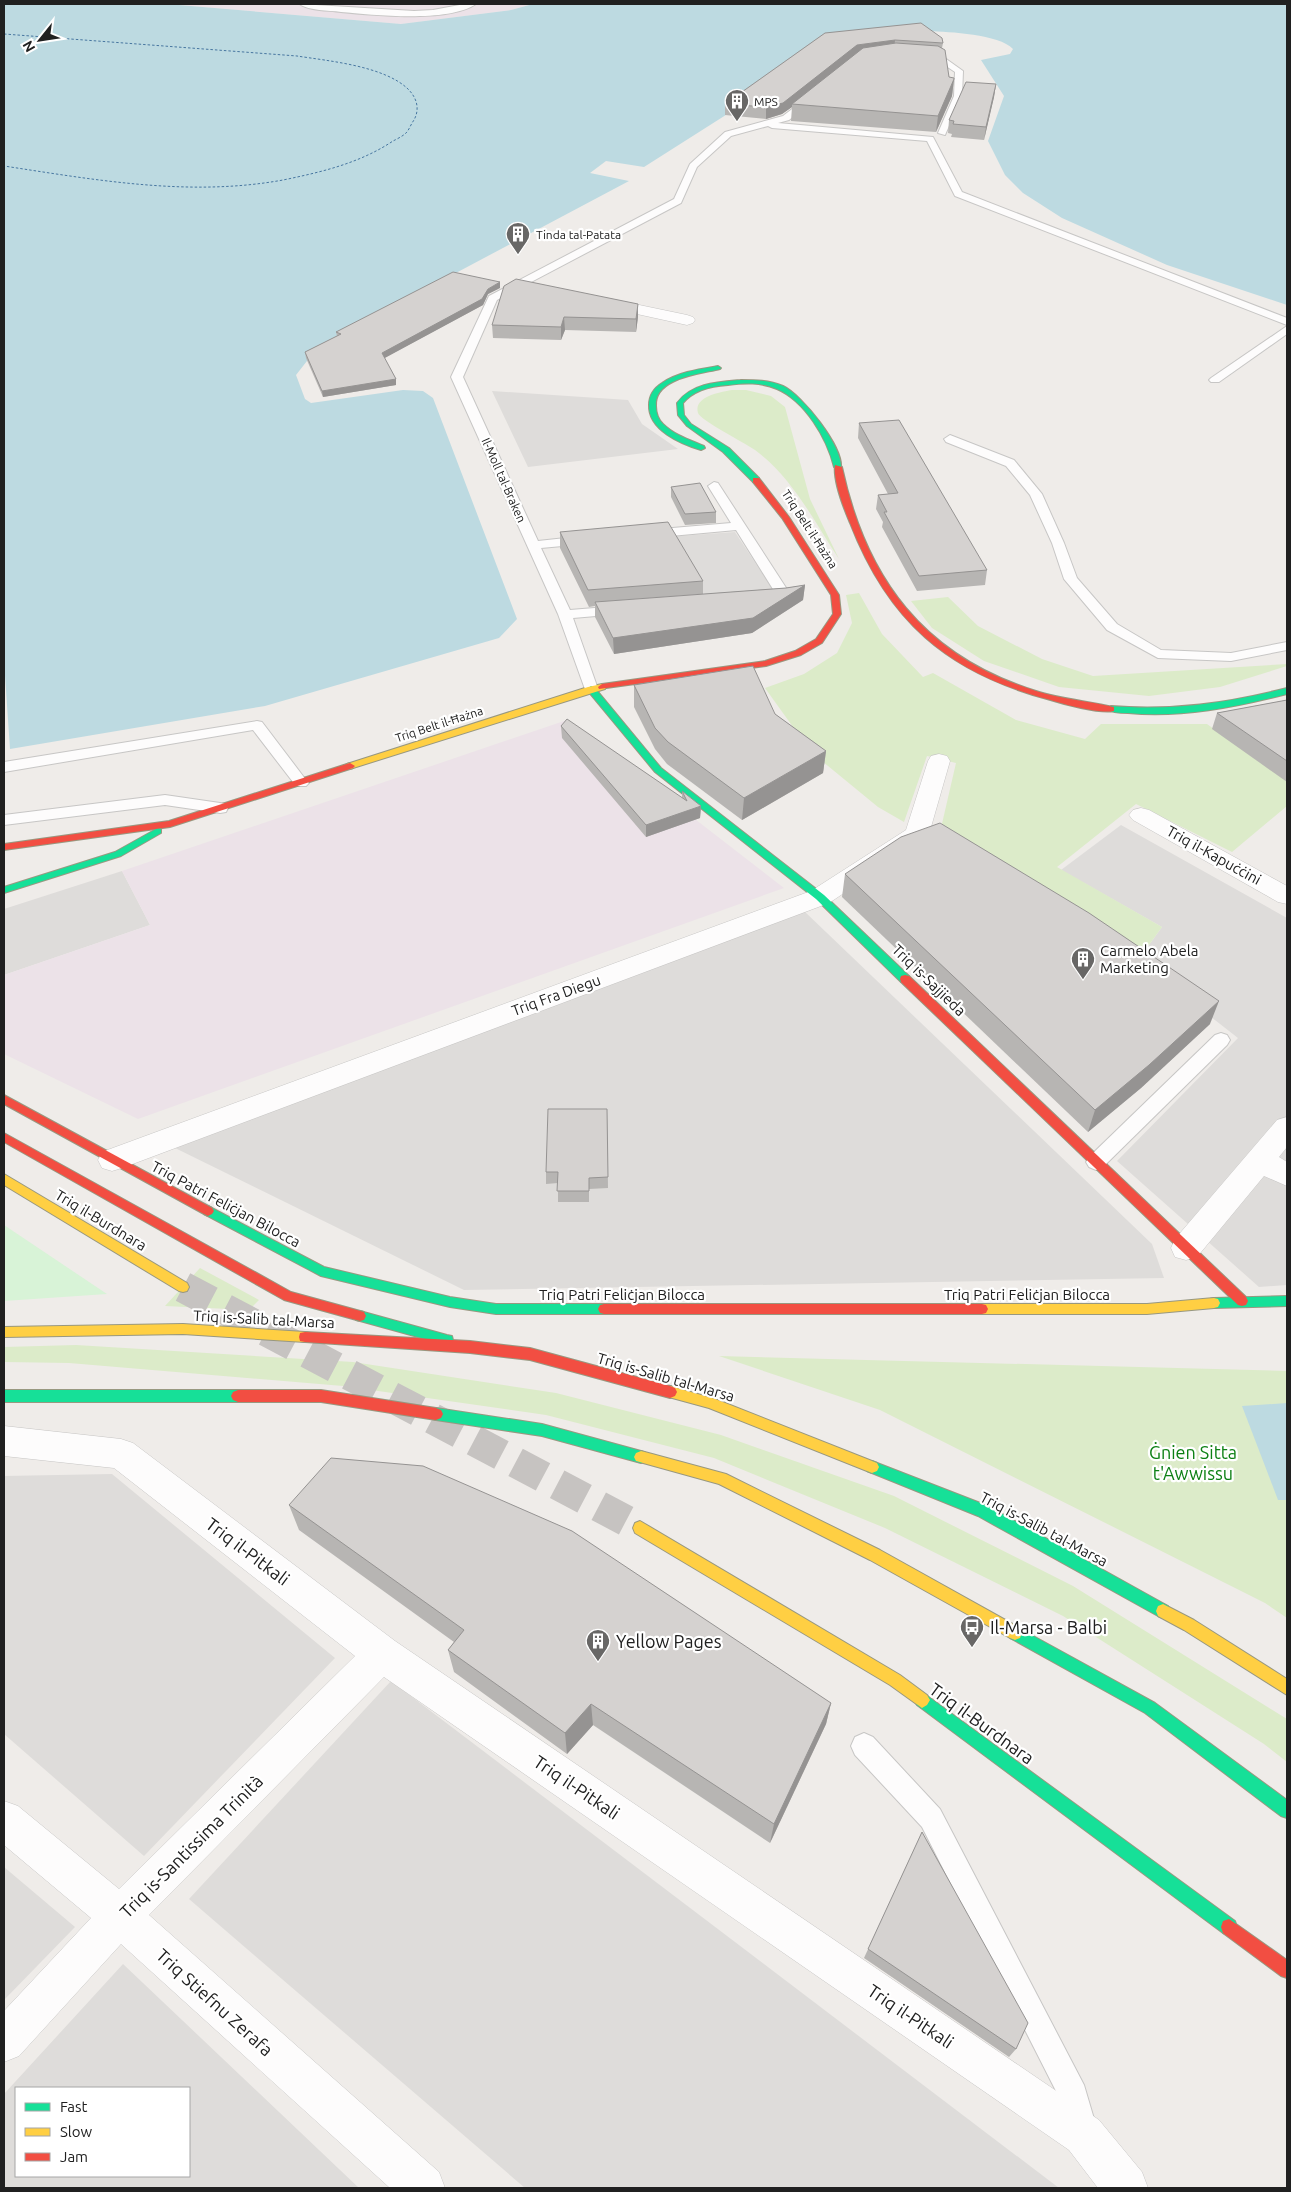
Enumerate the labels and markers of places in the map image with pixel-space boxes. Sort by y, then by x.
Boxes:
building icon: MPS [724,88,750,122]
place label: MPS [754,95,778,108]
building icon: Tinda tal-Patata [505,221,531,255]
place label: Tinda tal-Patata [536,228,621,241]
place label: Carmelo Abela Marketing [1100,942,1198,976]
building icon: Carmelo Abela Marketing [1070,946,1096,980]
bus stop icon: Il-Marsa - Balbi [959,1614,985,1648]
place label: Il-Marsa - Balbi [990,1617,1107,1637]
building icon: Yellow Pages [585,1628,611,1662]
place label: Yellow Pages [616,1631,722,1651]

